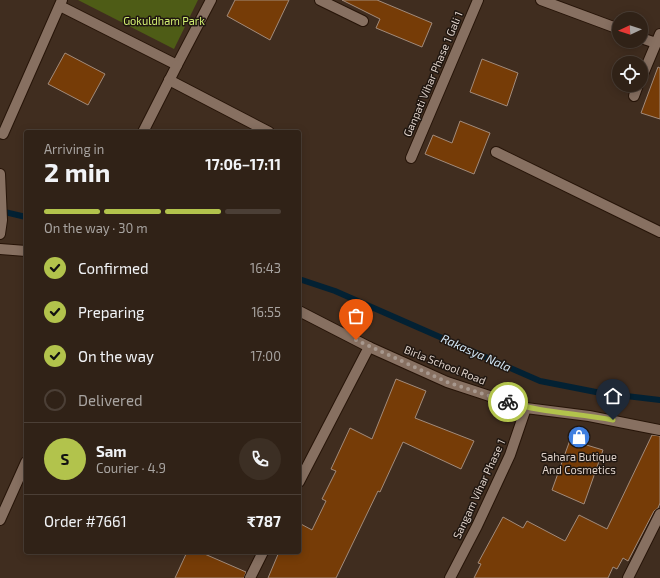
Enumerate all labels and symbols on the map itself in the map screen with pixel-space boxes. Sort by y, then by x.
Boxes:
street label: Ganpati Vihar Phase 1 Gali 1 [400,9,465,138]
north arrow [612,12,648,48]
park label: Gokuldham Park [123,14,205,27]
pin [339,299,373,340]
water label: Rakasya Nala [439,330,514,375]
street label: Birla School Road [402,342,488,387]
pin [596,379,630,420]
courier [488,382,528,422]
shop icon: Sahara Butique And Cosmetics [566,424,592,450]
street label: Sangam Vihar Phase 1 [450,437,507,541]
place label: Sahara Butique And Cosmetics [541,450,617,476]

